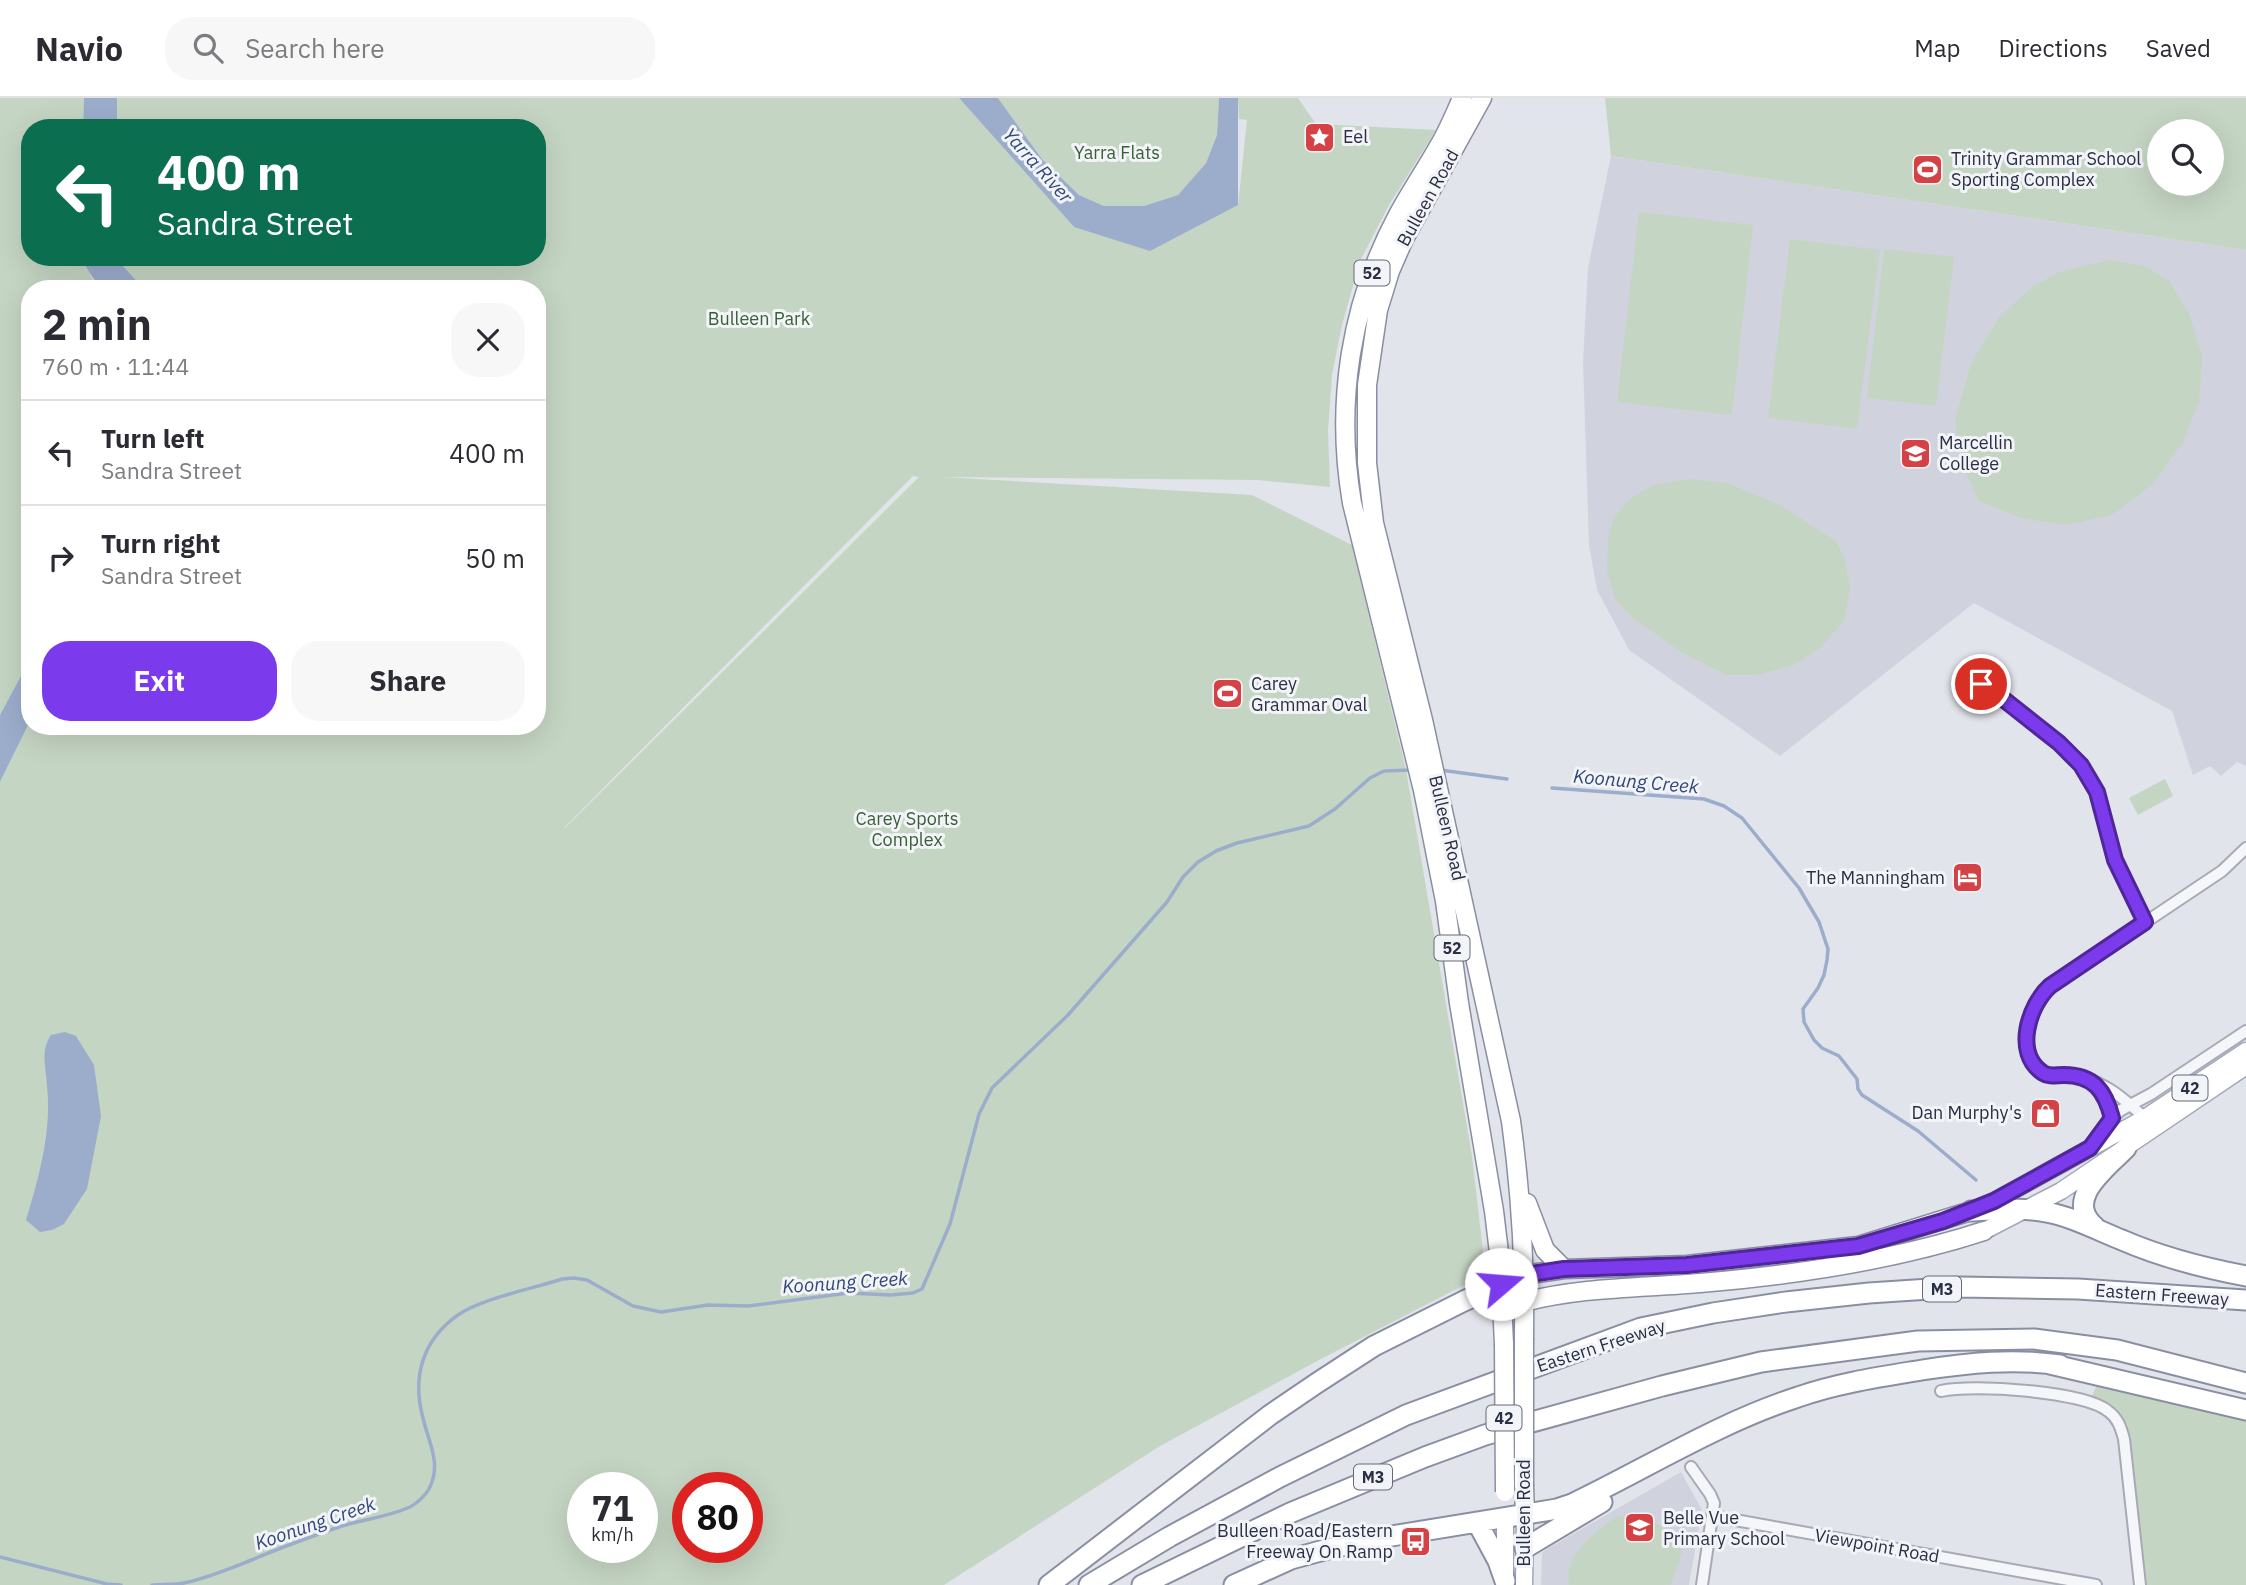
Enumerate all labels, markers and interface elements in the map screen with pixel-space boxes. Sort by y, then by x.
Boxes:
search box [165,17,655,80]
text: Navio [35,27,123,70]
icon: search [189,29,227,67]
text: Search here [245,31,385,65]
text: Map [1914,32,1960,64]
text: Directions [1998,32,2108,64]
text: Saved [2146,32,2211,64]
map controls [2147,119,2224,196]
button: search [2147,119,2224,196]
place icon: Eel [1303,120,1337,154]
water label: Yarra River [998,122,1079,208]
place label: Eel [1343,125,1368,148]
text: 400 m [157,140,301,203]
park label: Yarra Flats [1074,141,1160,164]
street label: Bulleen Road [1391,145,1464,250]
icon: left [42,147,133,238]
place label: Trinity Grammar School Sporting Complex [1951,147,2141,191]
sports icon: Trinity Grammar School Sporting Complex [1911,152,1945,186]
text: Sandra Street [157,202,353,244]
road number: 52 [1354,260,1390,286]
text: 2 min [42,297,152,352]
button: close [451,303,525,377]
park label: Bulleen Park [708,307,811,330]
text: 760 m · 11:44 [42,351,189,381]
text: Turn left [101,421,204,455]
place label: Marcellin College [1939,431,2013,475]
icon: left [42,434,80,472]
text: 400 m [449,436,525,470]
school or university icon: Marcellin College [1899,436,1933,470]
text: Sandra Street [101,455,242,485]
text: Turn right [101,526,220,560]
icon: right [42,539,80,577]
text: 50 m [465,541,525,575]
text: Sandra Street [101,560,242,590]
button: Exit [42,641,277,721]
button: Share [291,641,525,721]
pin [1951,654,2011,714]
icon: arrive [1962,665,2000,703]
place label: Carey Grammar Oval [1251,672,1368,716]
sports icon: Carey Grammar Oval [1211,677,1245,711]
water label: Koonung Creek [1572,764,1701,799]
street label: Bulleen Road [1424,773,1471,883]
park label: Carey Sports Complex [855,807,959,851]
hotel icon: The Manningham [1951,861,1985,895]
place label: The Manningham [1806,866,1945,889]
road number: 52 [1434,936,1470,960]
road number: 42 [2172,1076,2208,1100]
shop icon: Dan Murphy's [2028,1096,2062,1130]
place label: Dan Murphy's [1911,1101,2022,1124]
position arrow [1464,1247,1538,1321]
water label: Koonung Creek [781,1266,910,1298]
road number: M3 [1923,1276,1961,1302]
street label: Eastern Freeway [2094,1278,2230,1311]
street label: Eastern Freeway [1534,1314,1668,1377]
road number: 42 [1486,1406,1522,1430]
street label: Bulleen Road [1512,1459,1535,1567]
road number: M3 [1354,1464,1392,1490]
speed limit sign: 80 [672,1472,763,1563]
text: 71 [591,1485,634,1531]
water label: Koonung Creek [252,1491,379,1555]
place label: Belle Vue Primary School [1663,1506,1785,1550]
school or university icon: Belle Vue Primary School [1623,1511,1657,1545]
place label: Bulleen Road/Eastern Freeway On Ramp [1217,1519,1393,1563]
text: km/h [591,1523,634,1546]
street label: Viewpoint Road [1813,1523,1941,1568]
bus stop icon: Bulleen Road/Eastern Freeway On Ramp [1399,1524,1433,1558]

